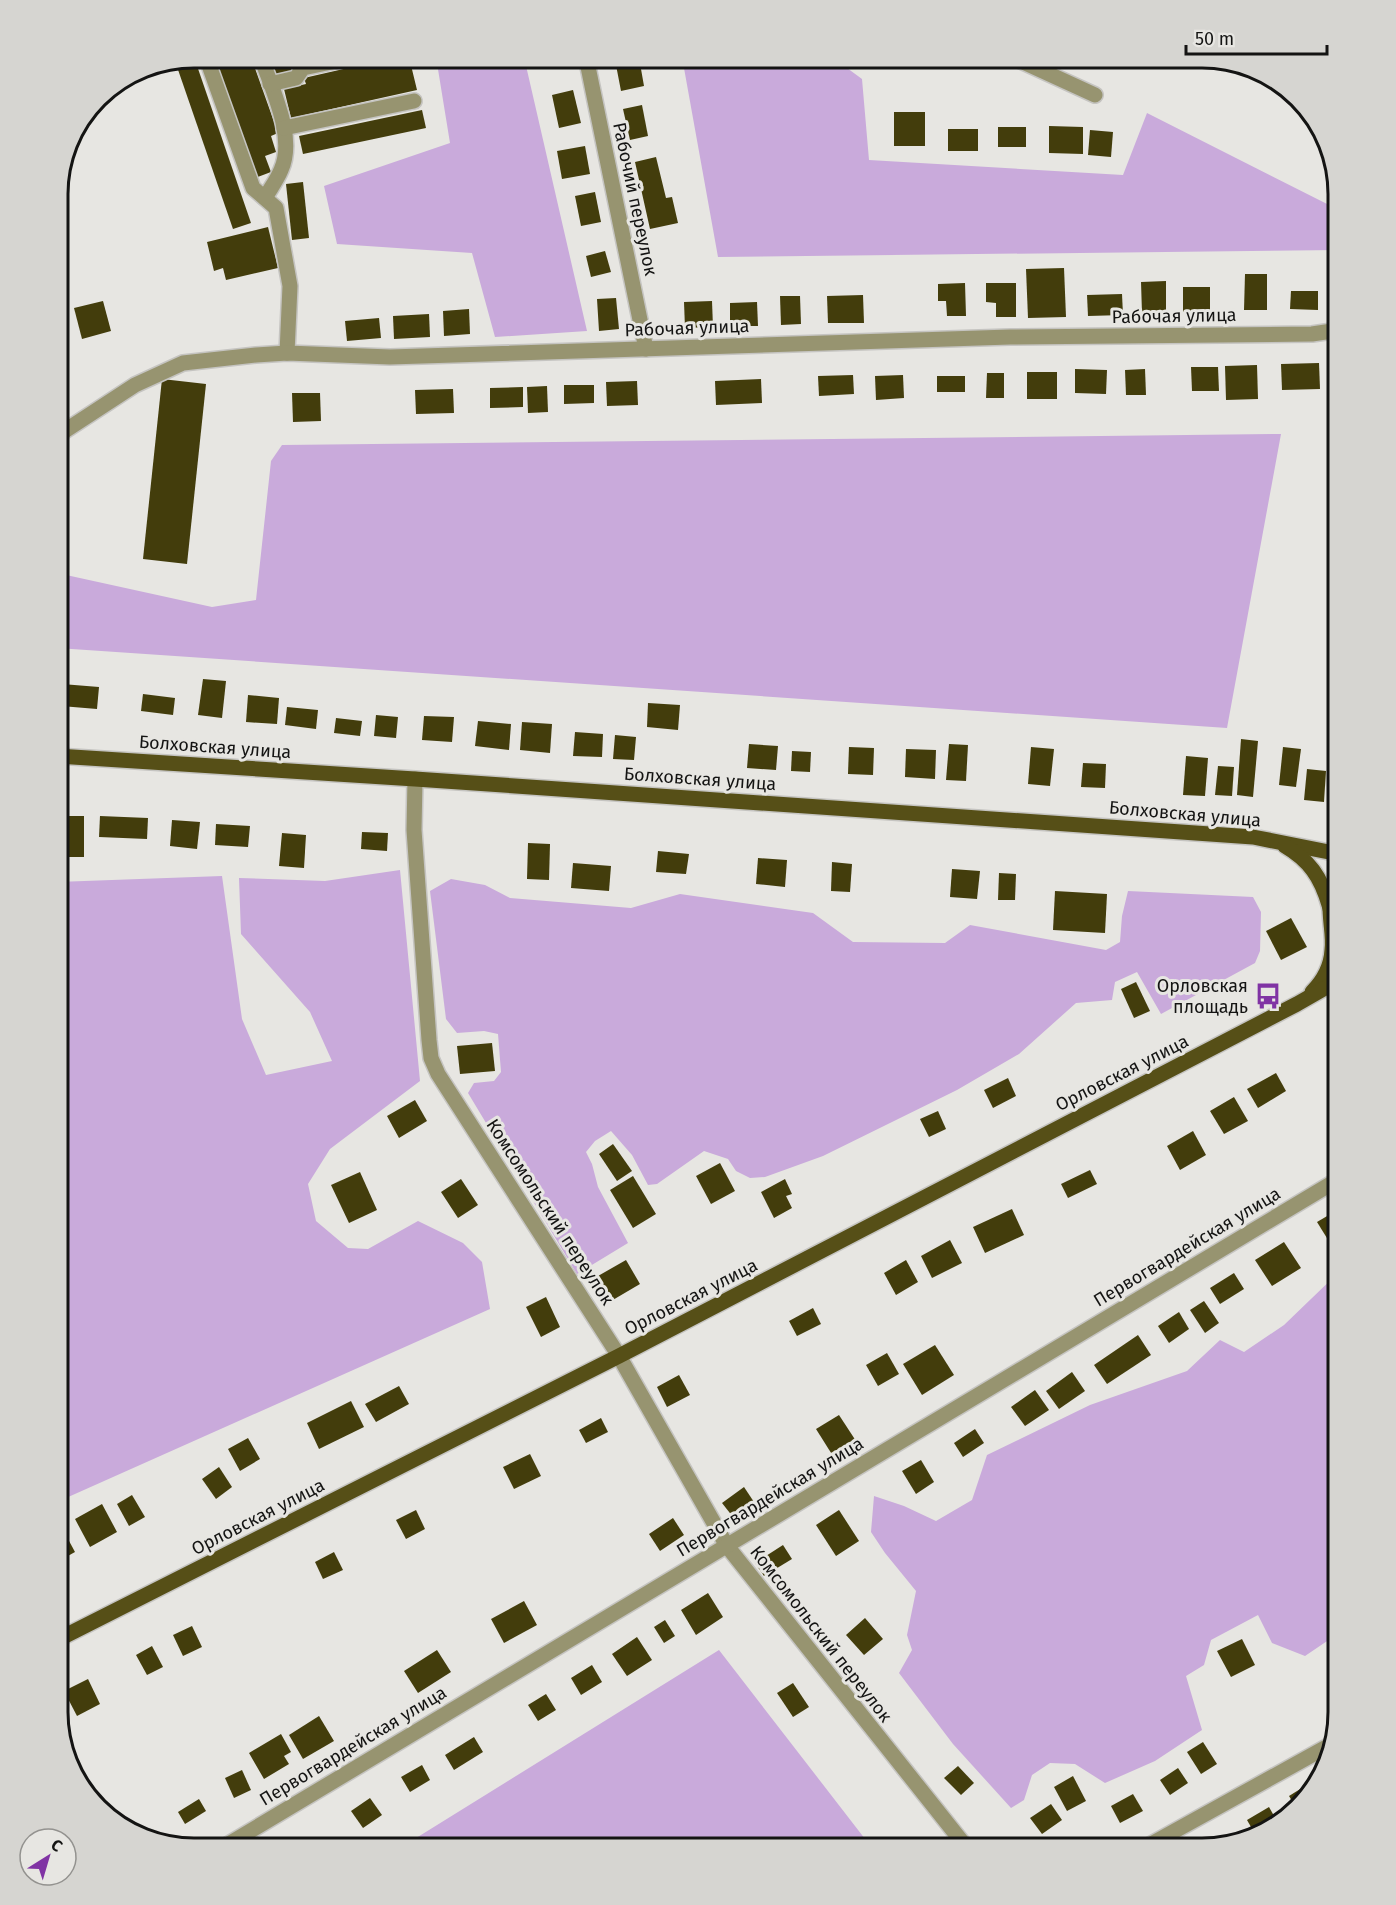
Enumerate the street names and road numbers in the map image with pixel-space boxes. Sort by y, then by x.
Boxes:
street label: Рабочий переулок [608,120,662,278]
street label: Рабочая улица [1111,304,1237,328]
street label: Рабочая улица [624,315,750,341]
street label: Болховская улица [138,731,292,763]
street label: Болховская улица [623,763,777,795]
street label: Болховская улица [1108,796,1262,832]
street label: Орловская улица [1052,1030,1192,1116]
street label: Комсомольский переулок [481,1115,619,1310]
street label: Первогвардейская улица [1090,1182,1284,1312]
street label: Орловская улица [621,1254,761,1340]
street label: Первогвардейская улица [673,1432,867,1562]
street label: Орловская улица [188,1474,328,1560]
street label: Комсомольский переулок [745,1541,897,1727]
street label: Первогвардейская улица [256,1681,450,1811]

